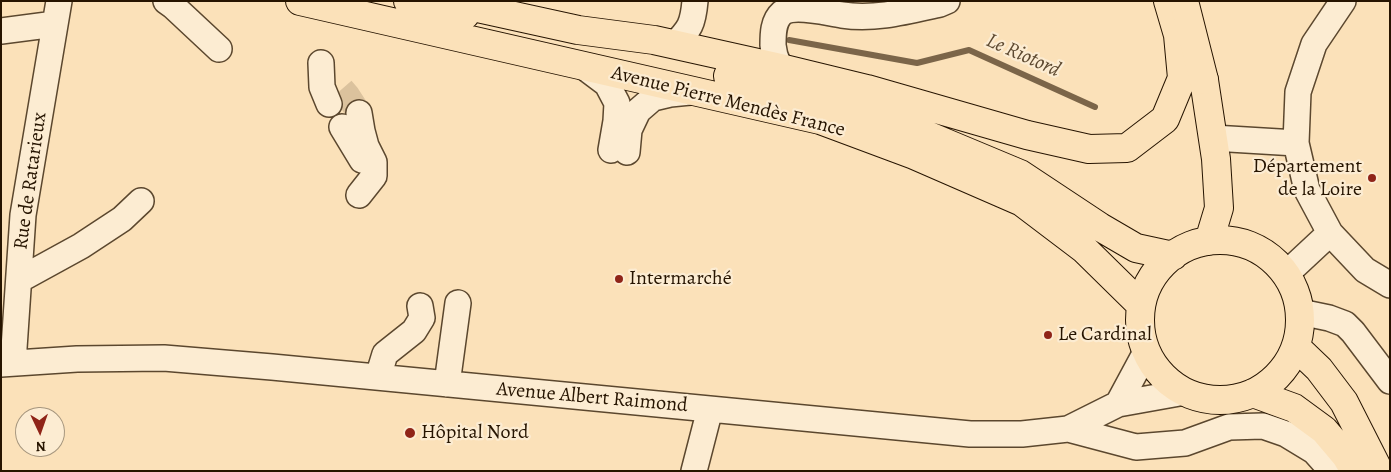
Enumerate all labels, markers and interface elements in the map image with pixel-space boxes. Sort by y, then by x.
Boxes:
water label: Le Riotord [982,29,1064,83]
street label: Avenue Pierre Mendès France [609,61,847,143]
street label: Rue de Ratarieux [9,111,53,251]
place label: Département de la Loire [1253,155,1362,202]
marker: Département de la Loire [1366,172,1378,184]
place label: Intermarché [629,267,732,291]
marker: Intermarché [613,273,625,285]
place label: Le Cardinal [1058,323,1152,347]
marker: Le Cardinal [1042,329,1054,341]
street label: Avenue Albert Raimond [495,378,689,418]
north arrow [15,407,65,457]
place label: Hôpital Nord [421,421,529,445]
marker: Hôpital Nord [403,426,417,440]
text: N [35,437,46,456]

